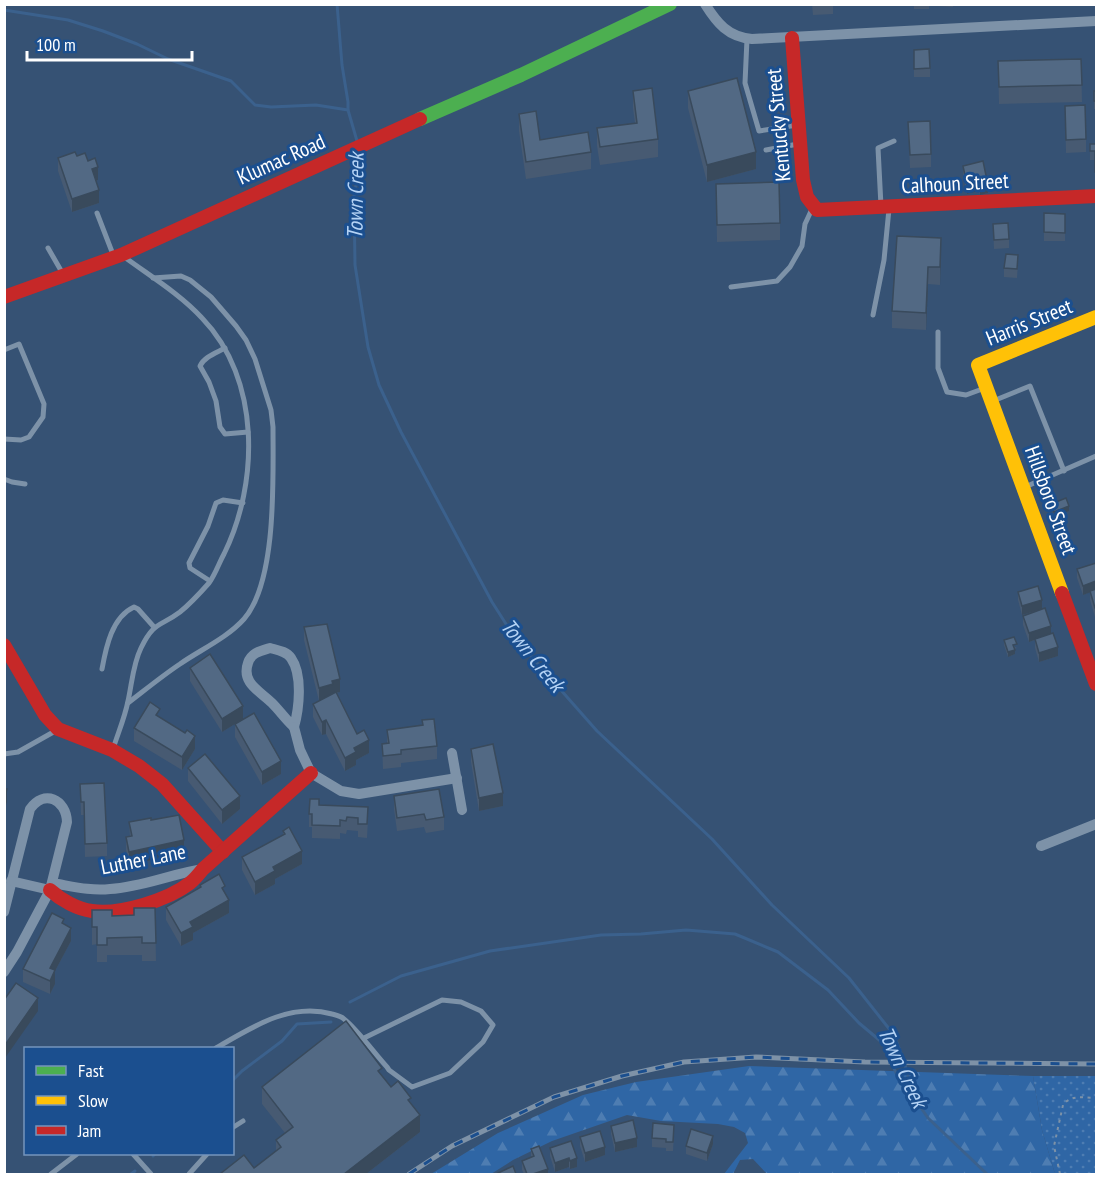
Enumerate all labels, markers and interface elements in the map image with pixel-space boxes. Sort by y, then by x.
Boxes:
scale bar [27,24,192,62]
text: 100 m [36,33,76,56]
street label: Kentucky Street [760,67,796,183]
street label: Klumac Road [233,128,329,190]
water label: Town Creek [340,150,370,240]
street label: Calhoun Street [901,167,1009,199]
street label: Harris Street [982,292,1076,352]
street label: Hillsboro Street [1019,442,1083,558]
water label: Town Creek [495,613,573,699]
street label: Luther Lane [98,838,188,880]
water label: Town Creek [872,1022,935,1114]
legend [24,1047,234,1155]
text: Fast [78,1059,104,1082]
text: Slow [78,1089,109,1112]
text: Jam [77,1119,101,1142]

